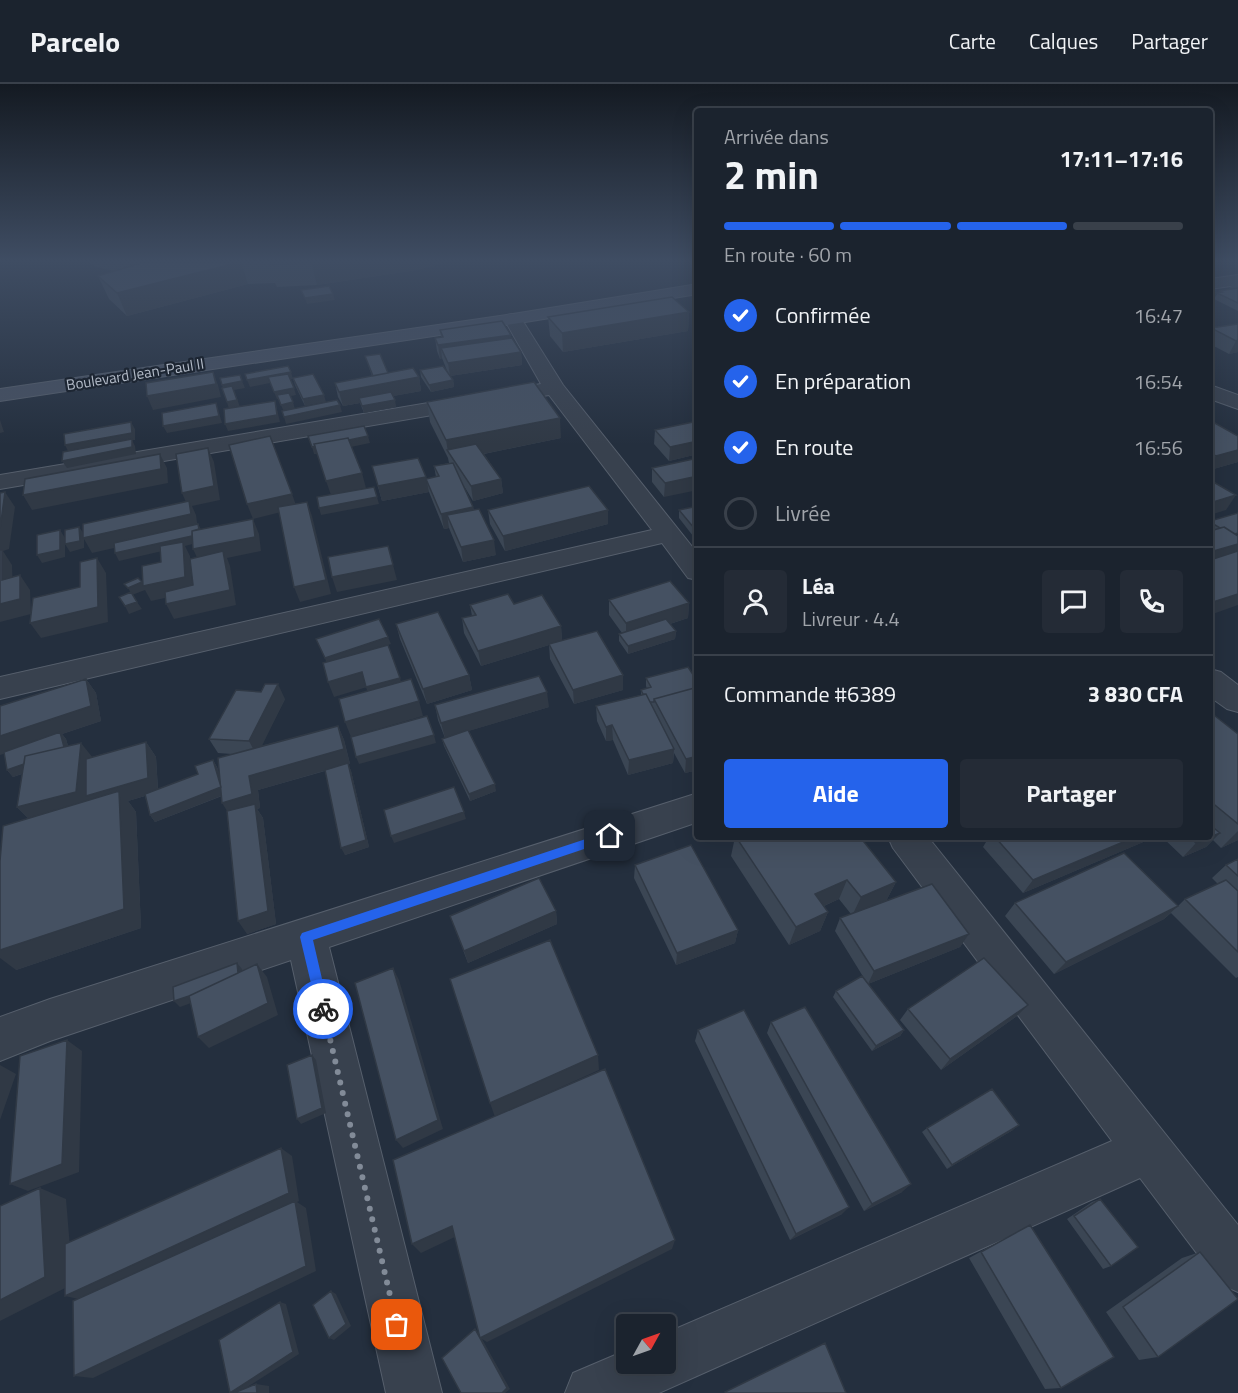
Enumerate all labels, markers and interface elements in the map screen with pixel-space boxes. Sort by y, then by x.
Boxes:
text: Parcelo [30,20,120,63]
text: Carte [949,25,996,57]
text: Calques [1029,25,1098,57]
text: Partager [1131,25,1208,57]
text: Arrivée dans [724,121,829,152]
text: 17:11–17:16 [1060,142,1183,176]
text: 2 min [724,145,819,204]
text: En route · 60 m [724,239,852,270]
text: Confirmée [775,298,871,332]
icon: check [724,299,757,332]
text: 16:47 [1134,300,1183,331]
street label: Boulevard Jean-Paul II [64,352,206,396]
text: En préparation [775,364,911,398]
icon: check [724,365,757,398]
text: 16:54 [1134,366,1183,397]
text: En route [775,430,853,464]
icon: check [724,431,757,464]
text: 16:56 [1134,432,1183,463]
text: Livrée [775,496,831,530]
text: Léa [802,569,835,603]
button: person [724,570,787,633]
button: chat [1042,570,1105,633]
button: phone [1120,570,1183,633]
text: Livreur · 4.4 [802,603,900,634]
text: Commande #6389 [724,677,896,711]
text: 3 830 CFA [1088,677,1183,711]
button: Aide [724,759,948,828]
button: Partager [960,759,1183,828]
pin [584,810,635,861]
icon: home [593,819,626,852]
courier [293,979,353,1039]
icon: bike [307,993,340,1026]
pin [371,1299,422,1350]
icon: bag [380,1308,413,1341]
north arrow [616,1314,676,1374]
map controls [616,1314,676,1374]

